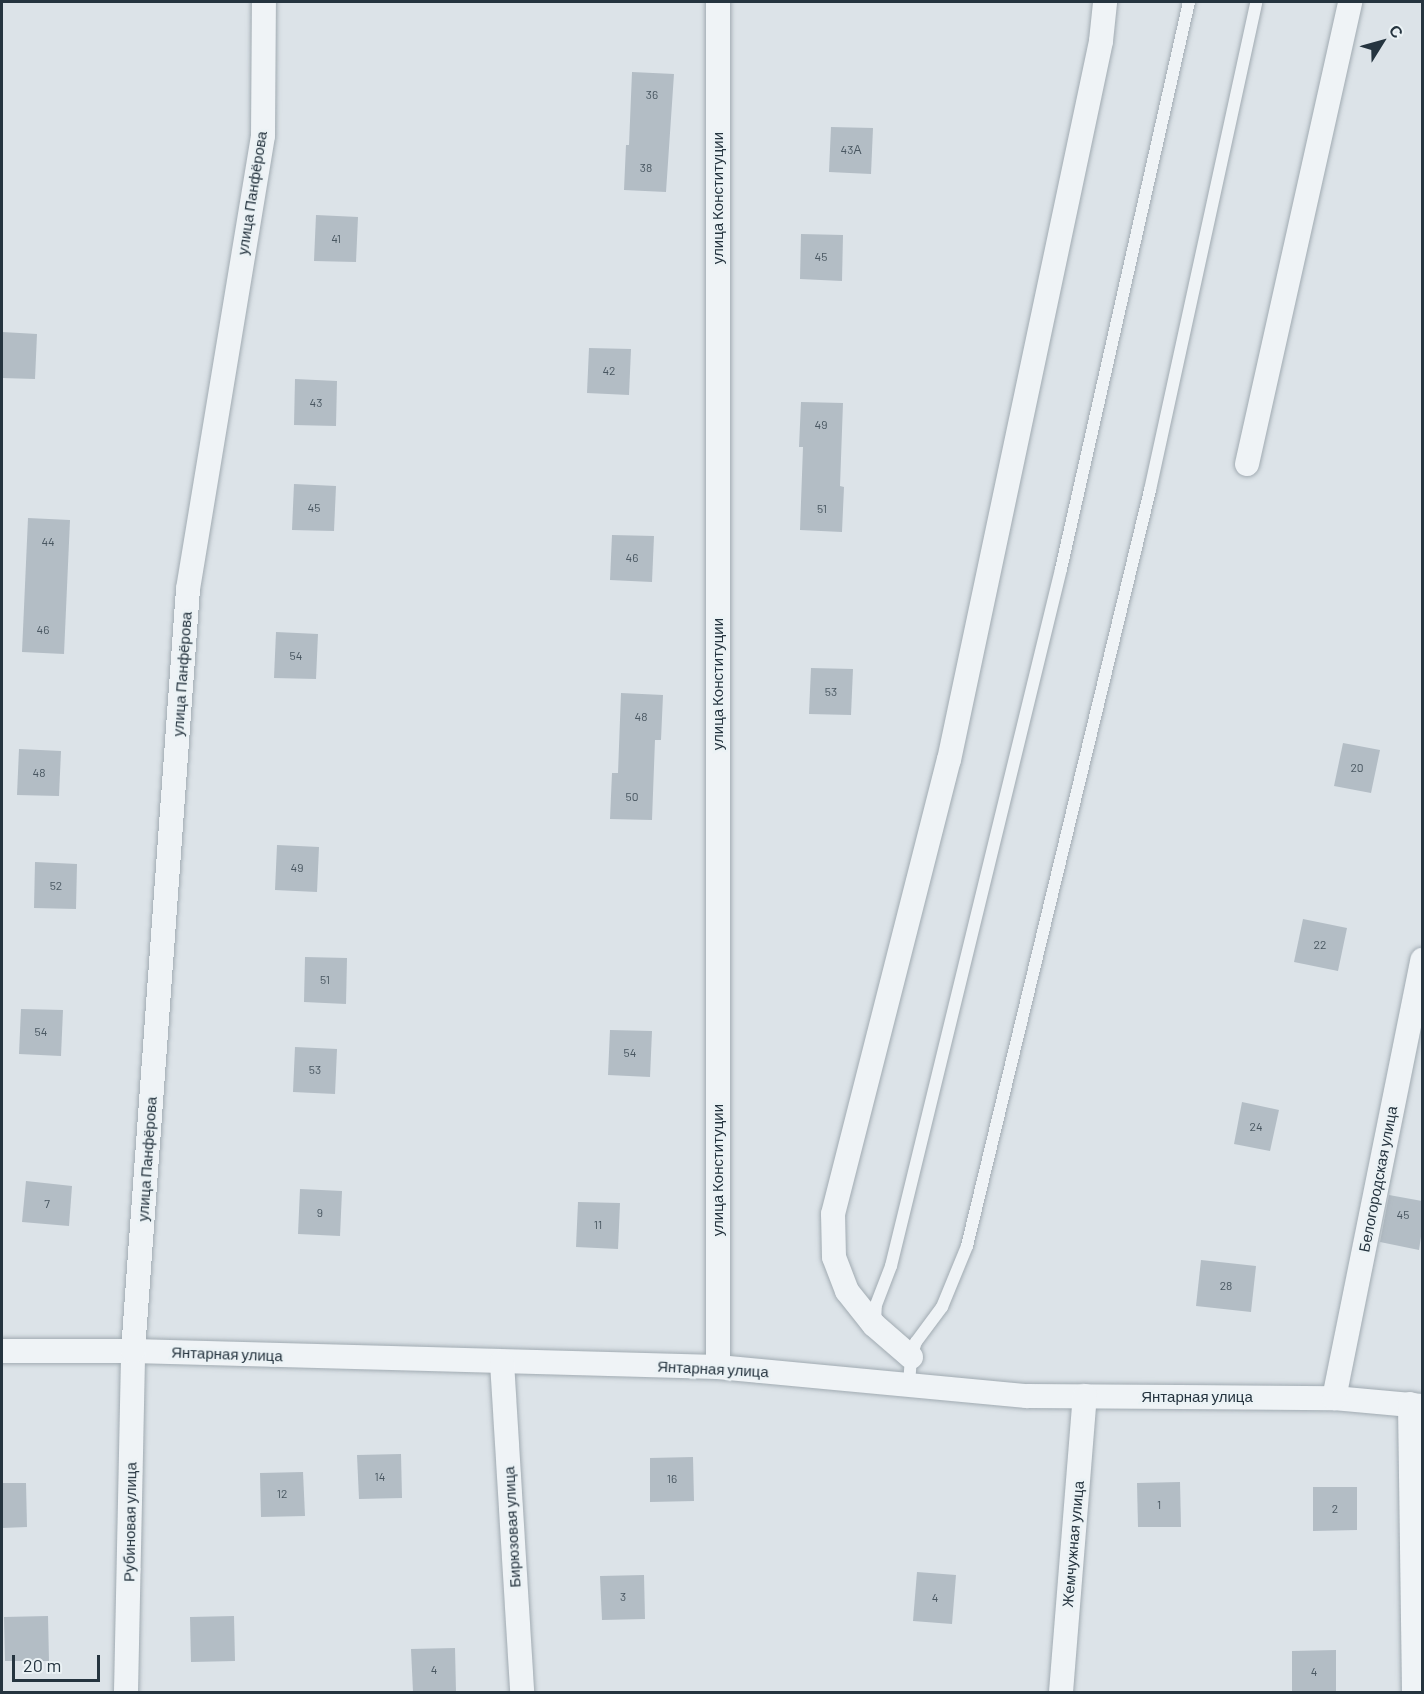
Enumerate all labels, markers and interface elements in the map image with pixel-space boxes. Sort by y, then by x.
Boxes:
north arrow [1352,12,1412,72]
text: С [1386,21,1408,41]
house number: 36 [646,88,658,102]
street label: улица Панфёрова [233,130,271,256]
street label: улица Конституции [709,132,727,264]
house number: 43А [841,143,861,157]
house number: 38 [640,161,652,175]
house number: 41 [331,232,341,246]
house number: 45 [815,250,827,264]
house number: 42 [602,364,616,378]
house number: 43 [310,396,322,410]
house number: 49 [815,418,827,432]
house number: 45 [308,501,320,515]
house number: 51 [817,502,827,516]
house number: 44 [41,535,55,549]
house number: 46 [626,551,638,565]
street label: улица Панфёрова [169,611,195,737]
street label: улица Конституции [709,618,727,750]
house number: 46 [37,623,49,637]
house number: 54 [290,649,302,663]
house number: 53 [825,685,837,699]
house number: 48 [635,710,647,724]
house number: 20 [1350,761,1364,775]
house number: 48 [33,766,45,780]
house number: 50 [626,790,638,804]
house number: 49 [291,861,303,875]
house number: 52 [50,879,62,893]
house number: 22 [1314,938,1326,952]
house number: 51 [320,973,330,987]
house number: 54 [35,1025,47,1039]
house number: 54 [624,1046,636,1060]
house number: 53 [309,1063,321,1077]
street label: улица Панфёрова [134,1096,160,1222]
street label: улица Конституции [709,1104,727,1236]
street label: Белогородская улица [1355,1104,1401,1254]
house number: 24 [1249,1120,1263,1134]
house number: 7 [44,1197,50,1211]
house number: 9 [317,1206,323,1220]
house number: 45 [1397,1208,1409,1222]
house number: 11 [594,1218,602,1232]
house number: 28 [1220,1279,1232,1293]
street label: Янтарная улица [171,1343,283,1365]
street label: Янтарная улица [657,1357,769,1381]
street label: Янтарная улица [1141,1388,1253,1406]
street label: Рубиновая улица [120,1462,140,1582]
street label: Бирюзовая улица [500,1466,524,1588]
house number: 14 [375,1470,385,1484]
house number: 16 [667,1472,677,1486]
street label: Жемчужная улица [1059,1480,1087,1608]
house number: 12 [277,1487,287,1501]
house number: 1 [1157,1498,1161,1512]
house number: 2 [1332,1502,1338,1516]
house number: 3 [620,1590,626,1604]
house number: 4 [932,1591,938,1605]
scale bar [15,1643,104,1681]
text: 20 m [23,1654,61,1676]
house number: 4 [431,1663,437,1677]
house number: 4 [1311,1665,1317,1679]

